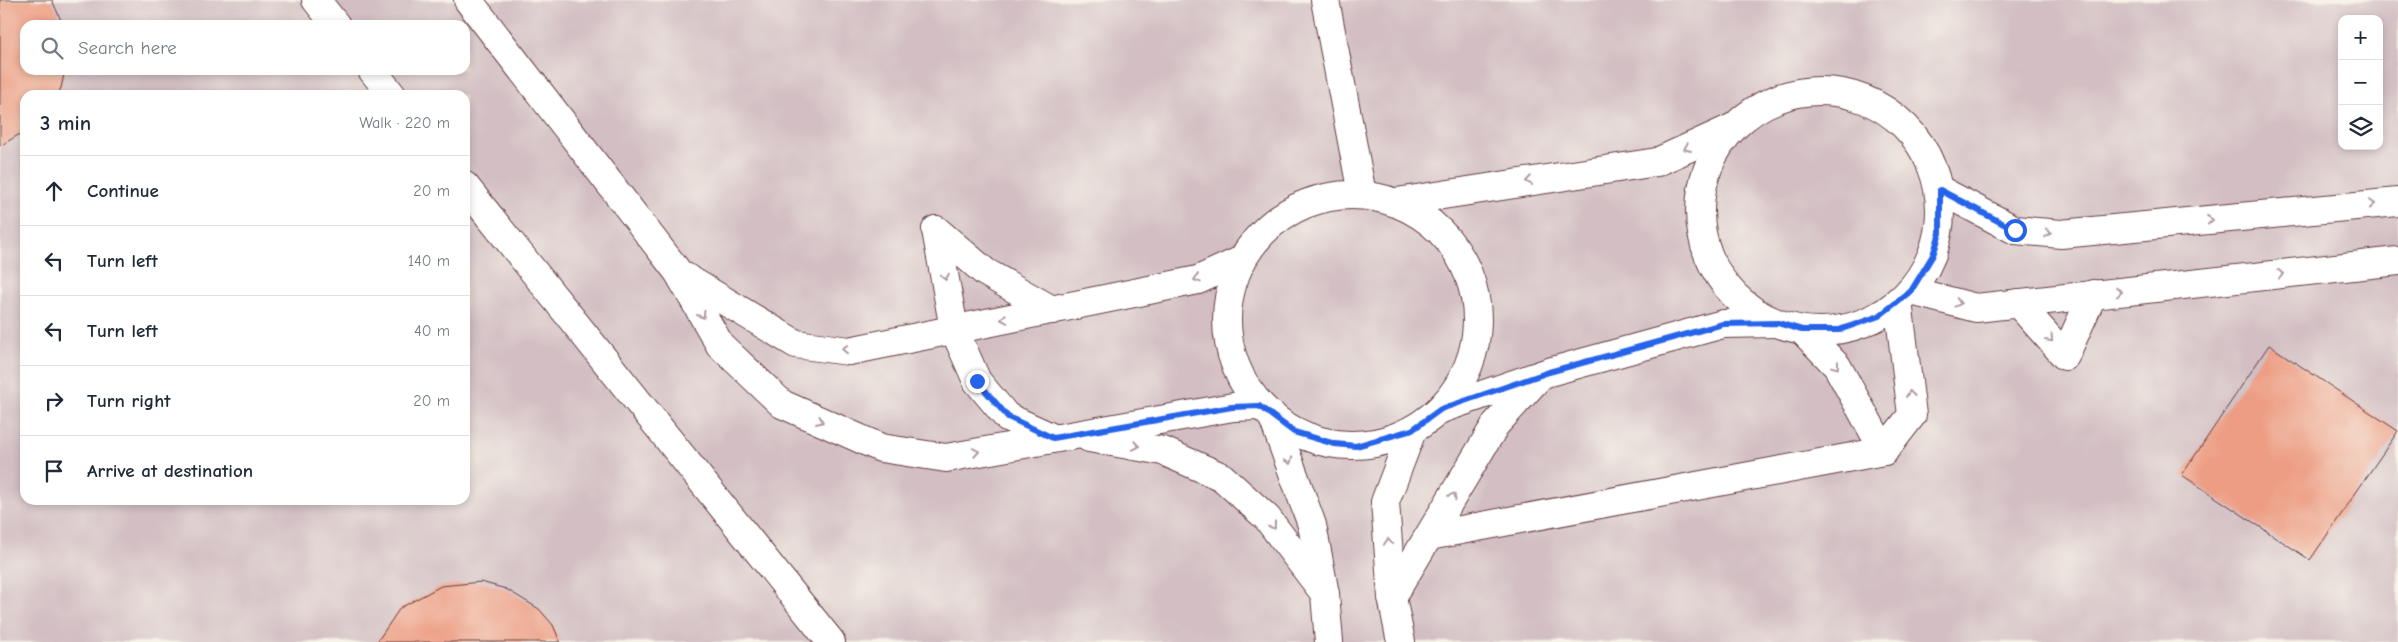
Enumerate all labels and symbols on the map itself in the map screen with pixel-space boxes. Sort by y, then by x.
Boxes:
one-way arrow [1683,142,1692,153]
one-way arrow [1525,176,1533,186]
one-way arrow [2368,199,2376,210]
one-way arrow [2206,215,2214,226]
route start [2004,219,2027,242]
one-way arrow [2045,227,2053,238]
one-way arrow [2277,269,2285,280]
one-way arrow [939,273,949,282]
one-way arrow [1194,273,1202,283]
one-way arrow [2116,287,2124,298]
one-way arrow [1954,297,1963,308]
one-way arrow [696,309,706,318]
one-way arrow [1000,313,1009,324]
one-way arrow [2044,333,2053,342]
one-way arrow [840,344,848,355]
one-way arrow [1830,360,1838,369]
route end [966,370,989,393]
one-way arrow [1905,390,1916,398]
one-way arrow [815,414,824,425]
one-way arrow [1132,441,1140,451]
one-way arrow [971,448,980,458]
one-way arrow [1283,456,1293,465]
one-way arrow [1447,492,1456,501]
one-way arrow [1267,520,1276,530]
one-way arrow [1382,537,1393,545]

